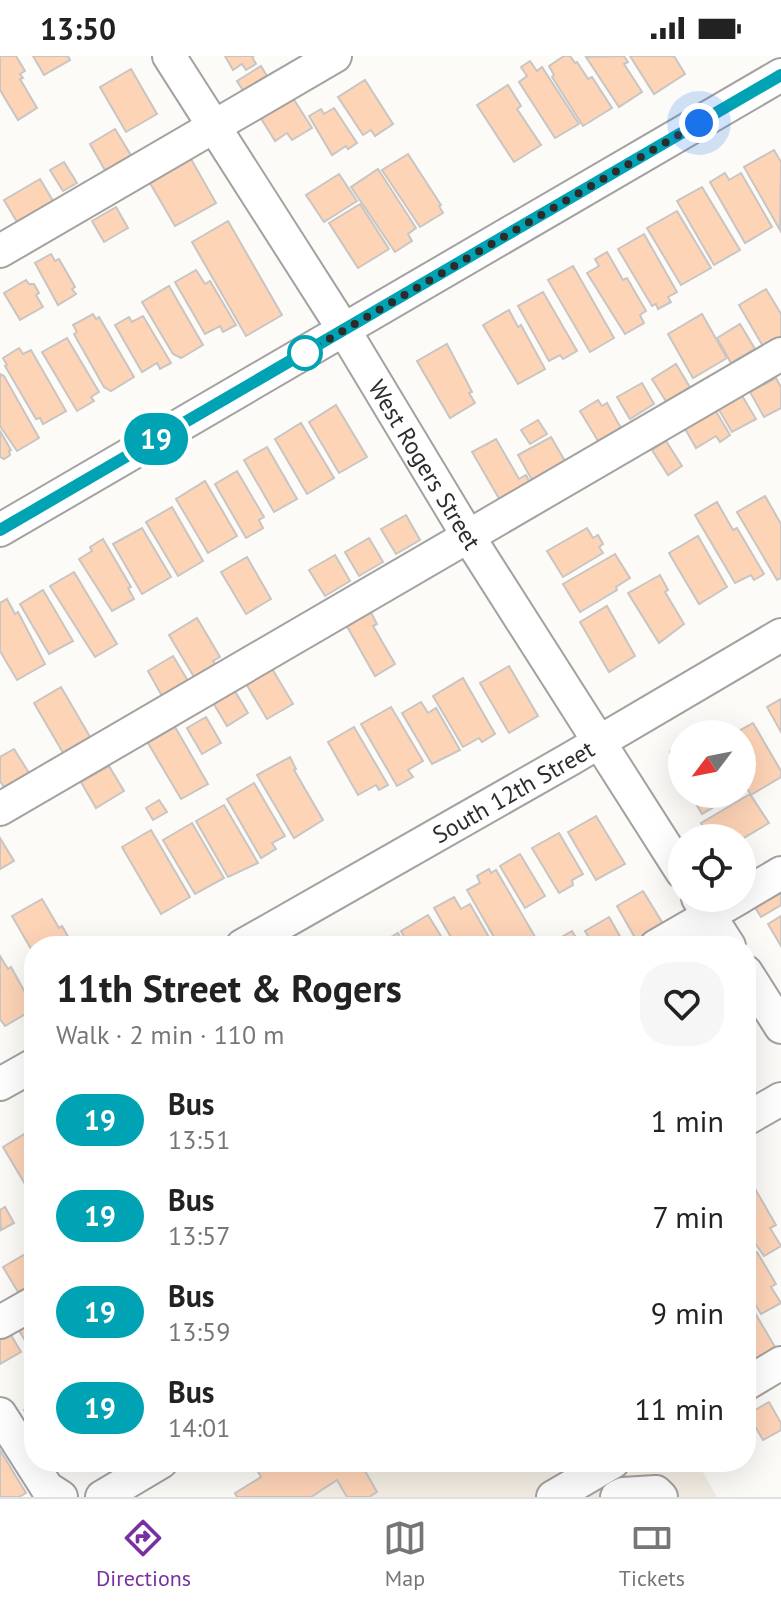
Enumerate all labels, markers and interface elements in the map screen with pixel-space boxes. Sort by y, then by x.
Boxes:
text: 13:50 [40,9,116,48]
your location [679,103,719,143]
unlabelled marker [288,336,322,370]
street label: West Rogers Street [362,374,488,555]
line badge: 19 [120,413,192,465]
text: 19 [140,420,172,457]
north arrow [668,720,756,808]
map controls [668,720,756,912]
street label: South 12th Street [427,733,600,850]
button: locate [668,824,756,912]
button: heart [640,962,724,1046]
text: 11th Street & Rogers [56,963,402,1012]
text: Walk · 2 min · 110 m [56,1018,284,1051]
text: Bus [168,1084,215,1123]
text: 19 [84,1101,116,1138]
text: 1 min [651,1101,724,1140]
text: 13:51 [168,1123,230,1156]
text: Bus [168,1180,215,1219]
text: 19 [84,1197,116,1234]
text: 7 min [652,1197,724,1236]
text: 13:57 [168,1219,230,1252]
text: Bus [168,1276,215,1315]
text: 19 [84,1293,116,1330]
text: 9 min [651,1293,724,1332]
text: 13:59 [168,1315,230,1348]
text: Bus [168,1372,215,1411]
text: 19 [84,1389,116,1426]
text: 11 min [634,1389,724,1428]
text: 14:01 [168,1411,230,1444]
tab: Directions [96,1516,191,1592]
tab: Map [383,1516,427,1592]
tab: Tickets [619,1516,685,1592]

